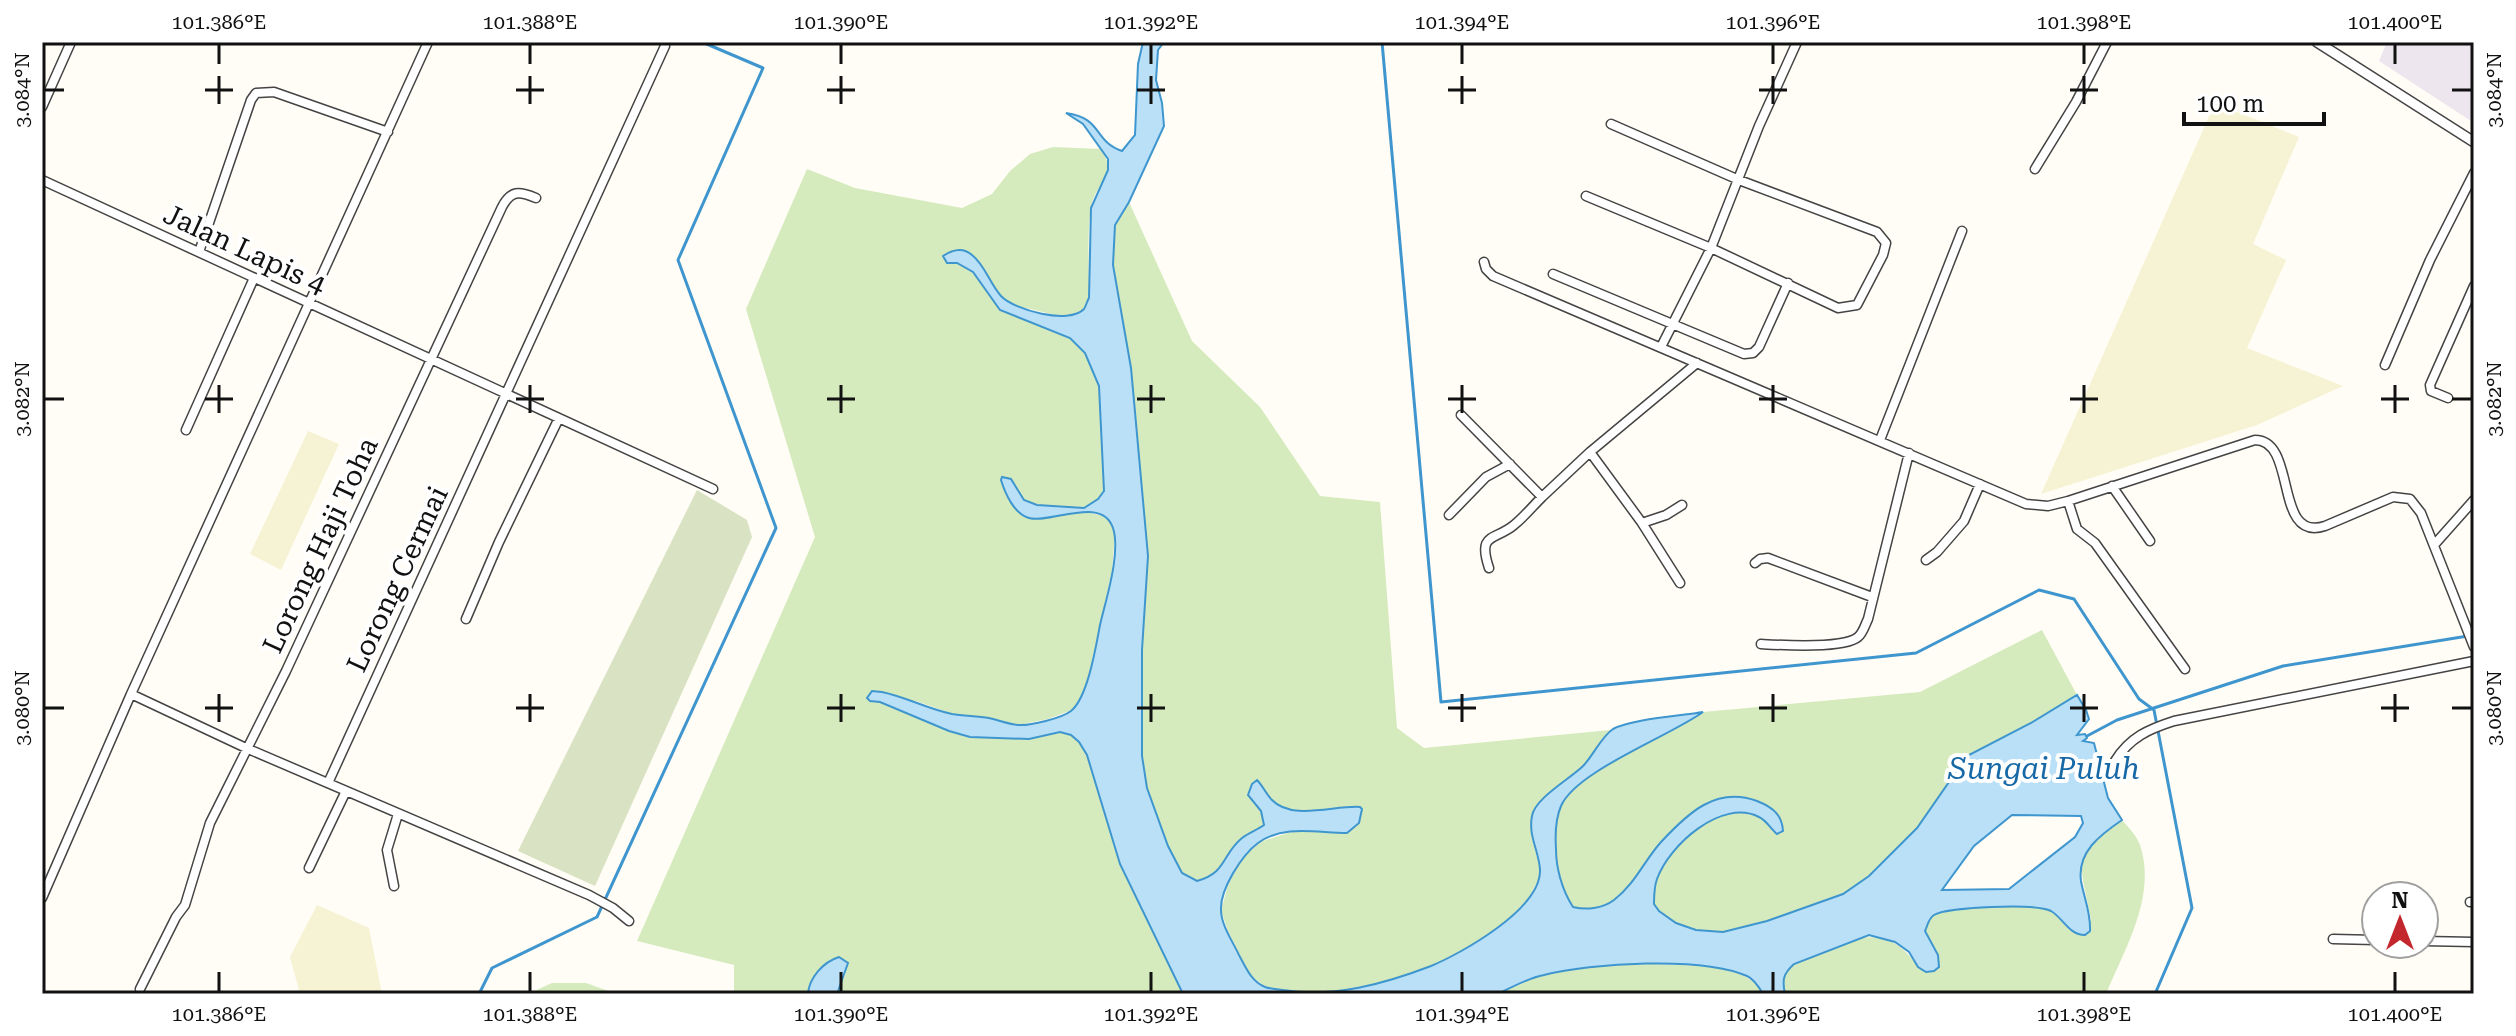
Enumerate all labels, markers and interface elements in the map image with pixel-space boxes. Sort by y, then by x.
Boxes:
text: 101.386°E [172,10,266,34]
text: 101.388°E [483,10,577,34]
text: 101.390°E [794,10,888,34]
text: 101.392°E [1104,10,1198,34]
text: 101.394°E [1415,10,1509,34]
text: 101.396°E [1726,10,1820,34]
text: 101.398°E [2037,10,2131,34]
text: 101.400°E [2348,10,2442,34]
text: 3.084°N [10,52,34,128]
text: 3.084°N [2482,52,2506,128]
scale bar [2184,76,2324,126]
text: 100 m [2196,90,2264,118]
street label: Jalan Lapis 4 [158,197,332,302]
text: 3.082°N [10,361,34,437]
text: 3.082°N [2482,361,2506,437]
street label: Lorong Haji Toha [256,432,385,658]
street label: Lorong Cermai [340,481,455,677]
text: 3.080°N [10,670,34,746]
text: 3.080°N [2482,670,2506,746]
water label: Sungai Puluh [1947,751,2140,786]
north arrow [2360,880,2440,960]
text: N [2392,888,2409,913]
text: 101.386°E [172,1002,266,1026]
text: 101.388°E [483,1002,577,1026]
text: 101.390°E [794,1002,888,1026]
text: 101.392°E [1104,1002,1198,1026]
text: 101.394°E [1415,1002,1509,1026]
text: 101.396°E [1726,1002,1820,1026]
text: 101.398°E [2037,1002,2131,1026]
text: 101.400°E [2348,1002,2442,1026]

